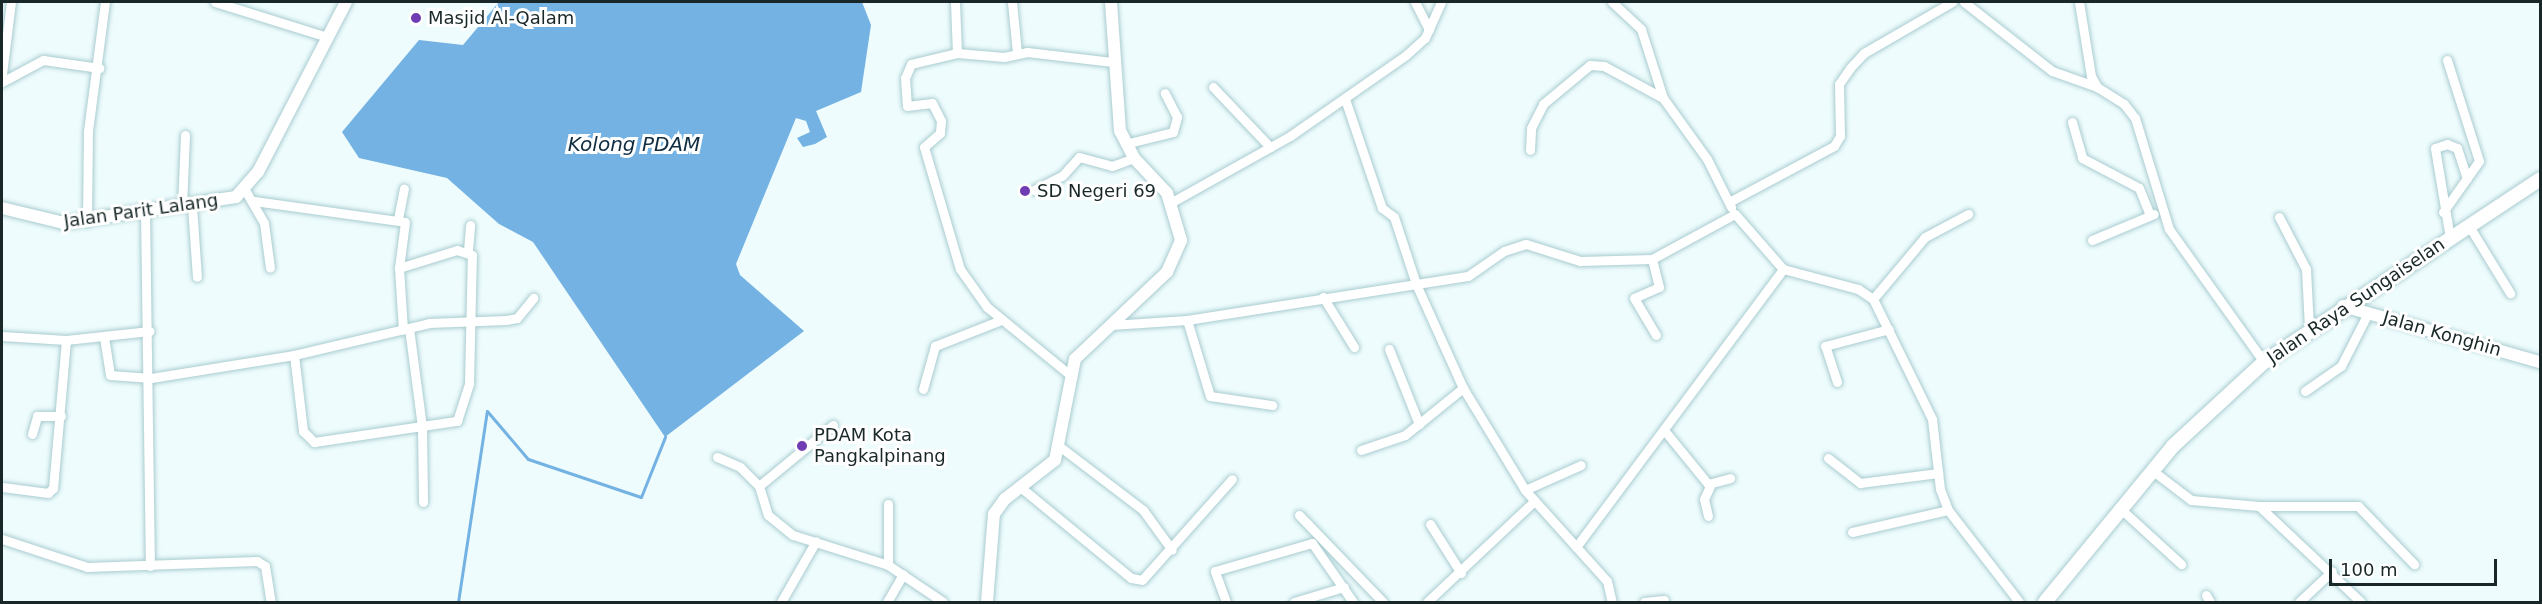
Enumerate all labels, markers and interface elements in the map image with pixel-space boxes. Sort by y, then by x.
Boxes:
place label: Masjid Al-Qalam [428,7,574,29]
marker: Masjid Al-Qalam [409,11,423,25]
water label: Kolong PDAM [568,132,700,156]
place label: SD Negeri 69 [1037,180,1156,202]
marker: SD Negeri 69 [1018,184,1032,198]
street label: Jalan Parit Lalang [62,189,220,233]
street label: Jalan Raya Sungaiselan [2263,233,2449,369]
street label: Jalan Konghin [2380,307,2504,361]
place label: PDAM Kota Pangkalpinang [814,425,946,468]
marker: PDAM Kota Pangkalpinang [795,439,809,453]
scale bar [2332,547,2500,585]
text: 100 m [2340,559,2398,580]

